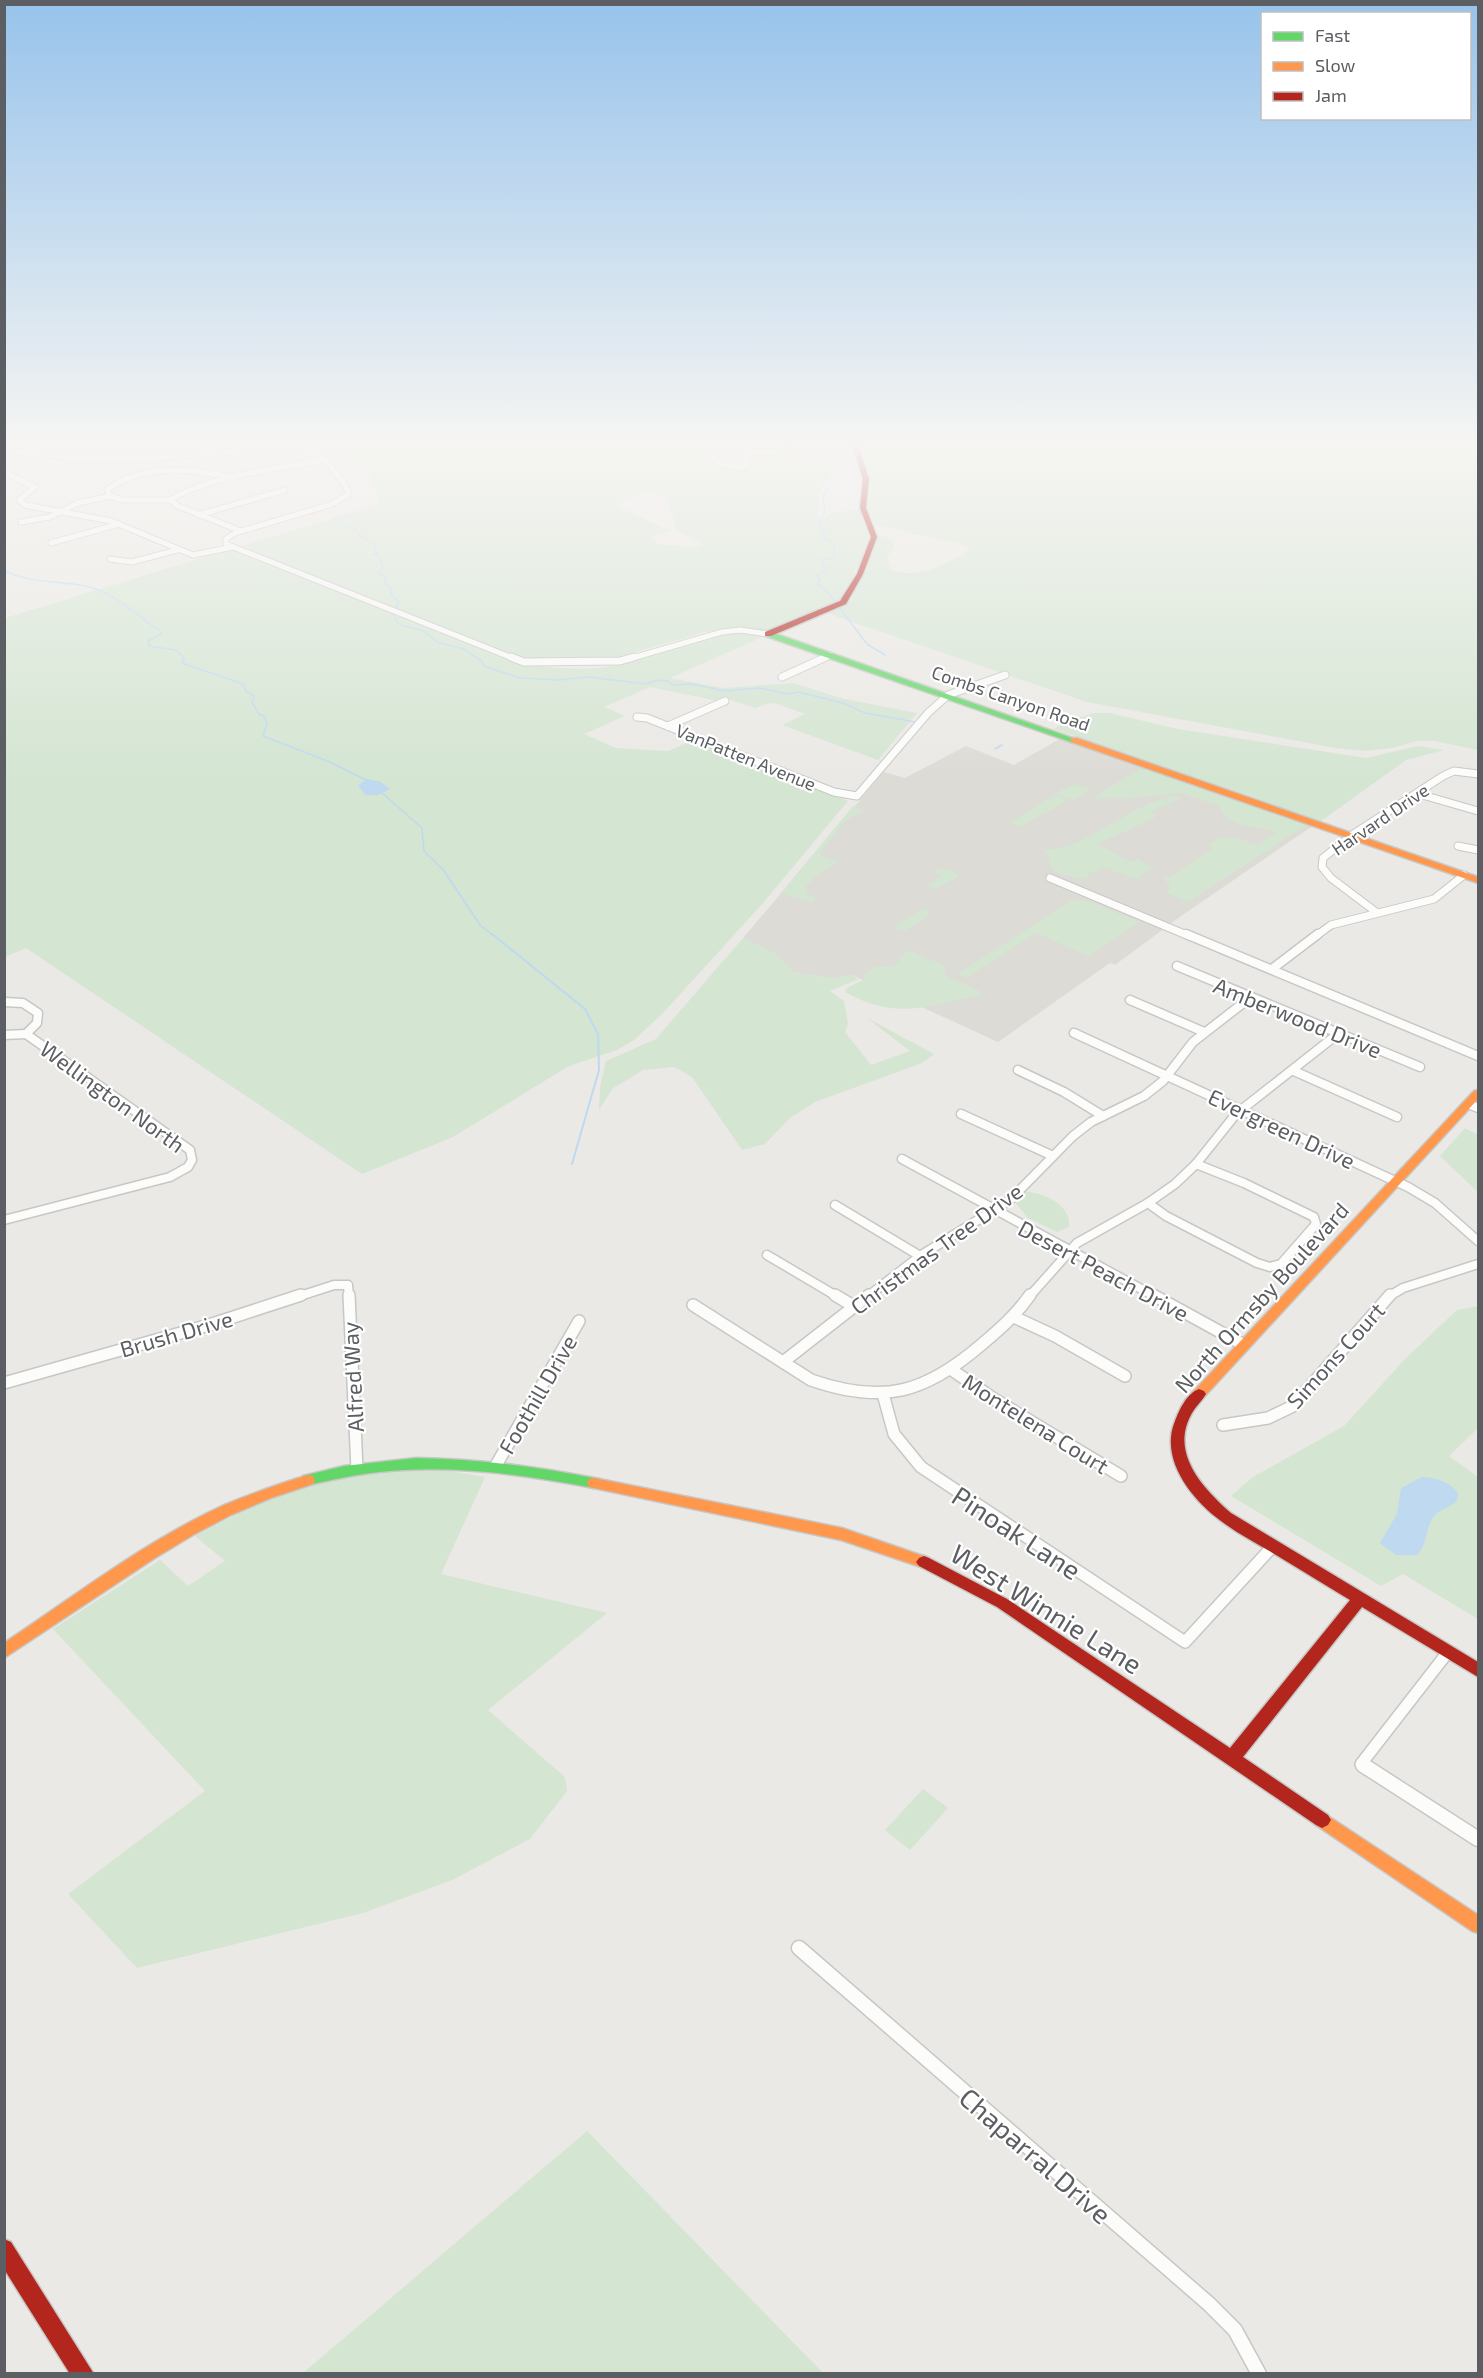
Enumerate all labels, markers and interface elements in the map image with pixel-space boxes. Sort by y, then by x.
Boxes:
legend [1261,12,1471,120]
text: Fast [1315,24,1350,46]
text: Slow [1315,54,1356,76]
text: Jam [1315,84,1347,106]
street label: Combs Canyon Road [929,661,1093,735]
street label: VanPatten Avenue [673,719,819,795]
street label: Harvard Drive [1327,778,1433,860]
street label: Amberwood Drive [1210,971,1386,1063]
street label: Wellington North [36,1035,190,1157]
street label: Evergreen Drive [1205,1083,1359,1173]
street label: Christmas Tree Drive [845,1177,1027,1319]
street label: North Ormsby Boulevard [1169,1196,1353,1398]
street label: Desert Peach Drive [1014,1214,1194,1326]
street label: Simons Court [1281,1297,1389,1413]
street label: Brush Drive [117,1305,235,1361]
street label: Alfred Way [336,1321,368,1433]
street label: Foothill Drive [493,1330,581,1458]
street label: Montelena Court [958,1368,1114,1478]
street label: Pinoak Lane [947,1479,1087,1585]
street label: West Winnie Lane [946,1536,1148,1680]
street label: Chaparral Drive [953,2080,1118,2230]

